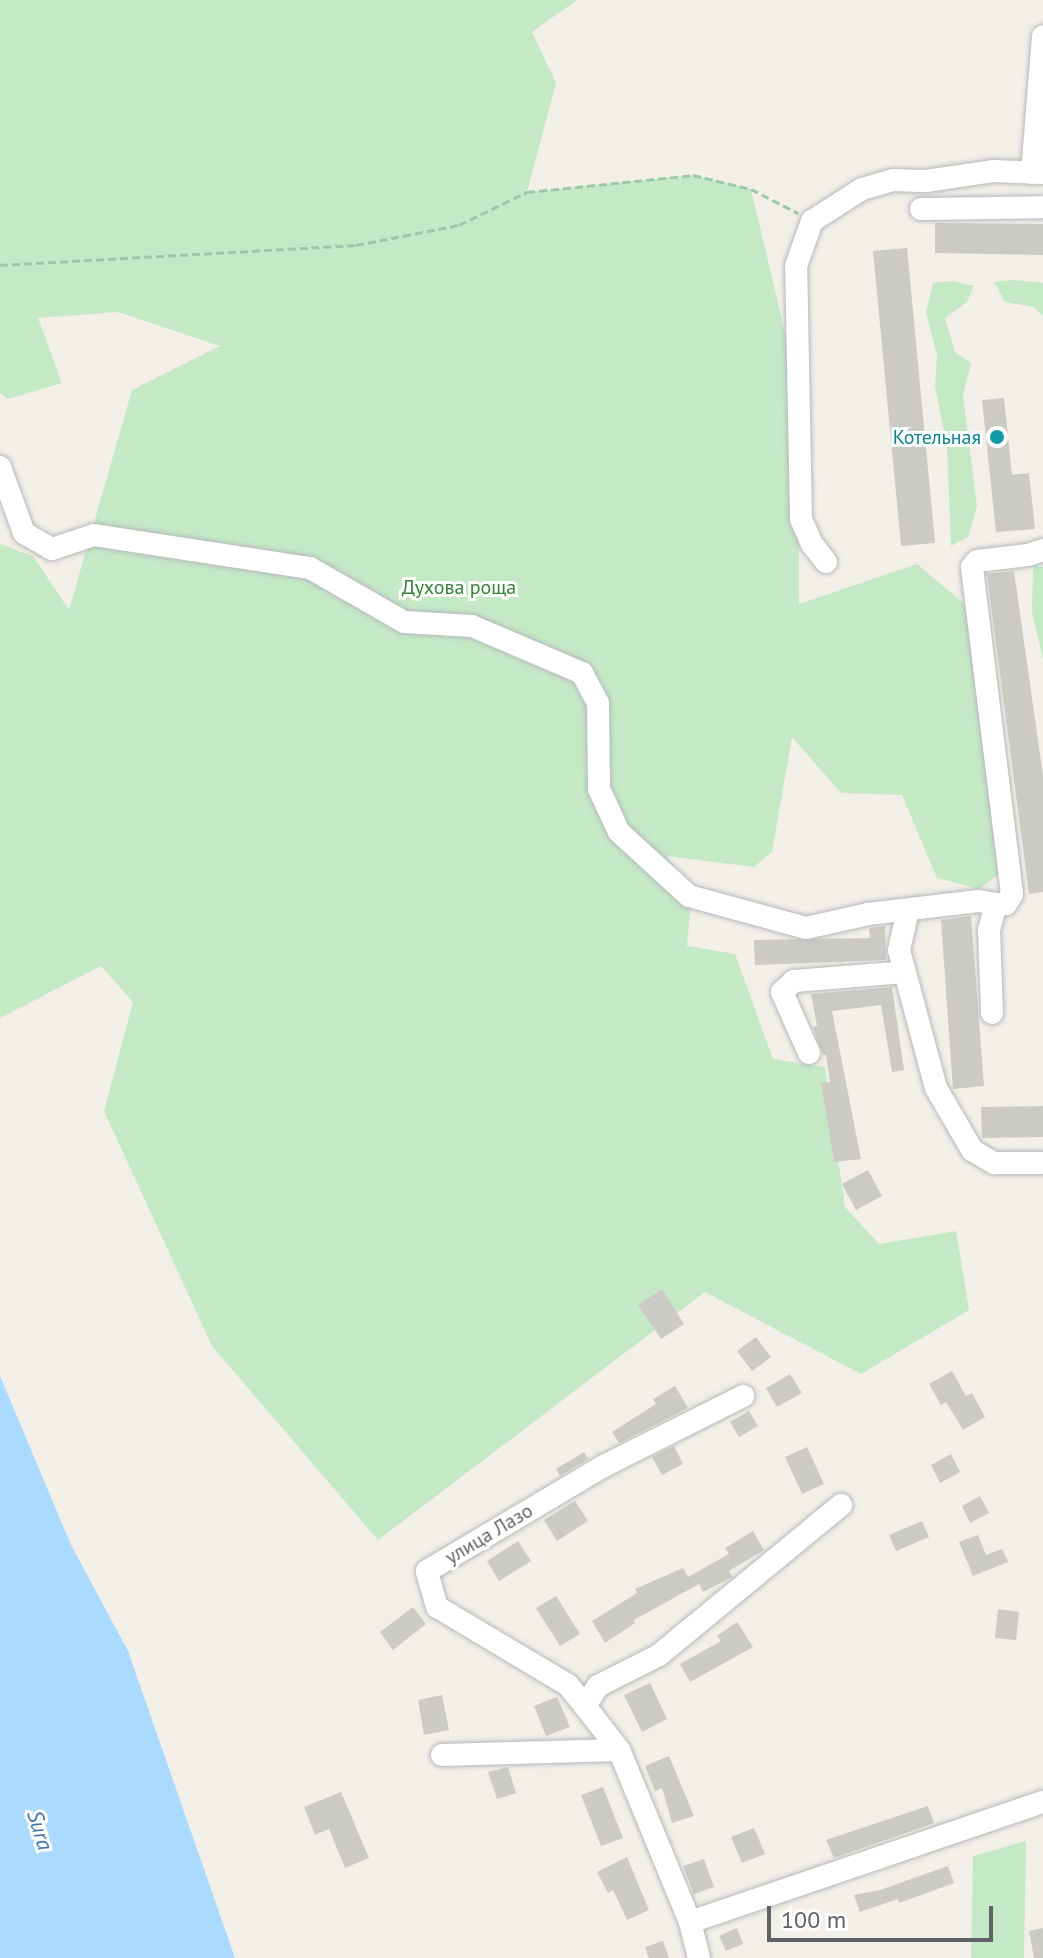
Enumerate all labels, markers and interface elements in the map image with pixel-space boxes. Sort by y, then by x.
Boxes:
place label: Котельная [893,425,981,449]
marker: Котельная [988,428,1006,446]
park label: Духова роща [402,575,516,599]
street label: улица Лазо [441,1498,537,1570]
water label: Sura [21,1807,59,1853]
scale bar [771,1890,997,1940]
text: 100 m [781,1904,846,1935]

